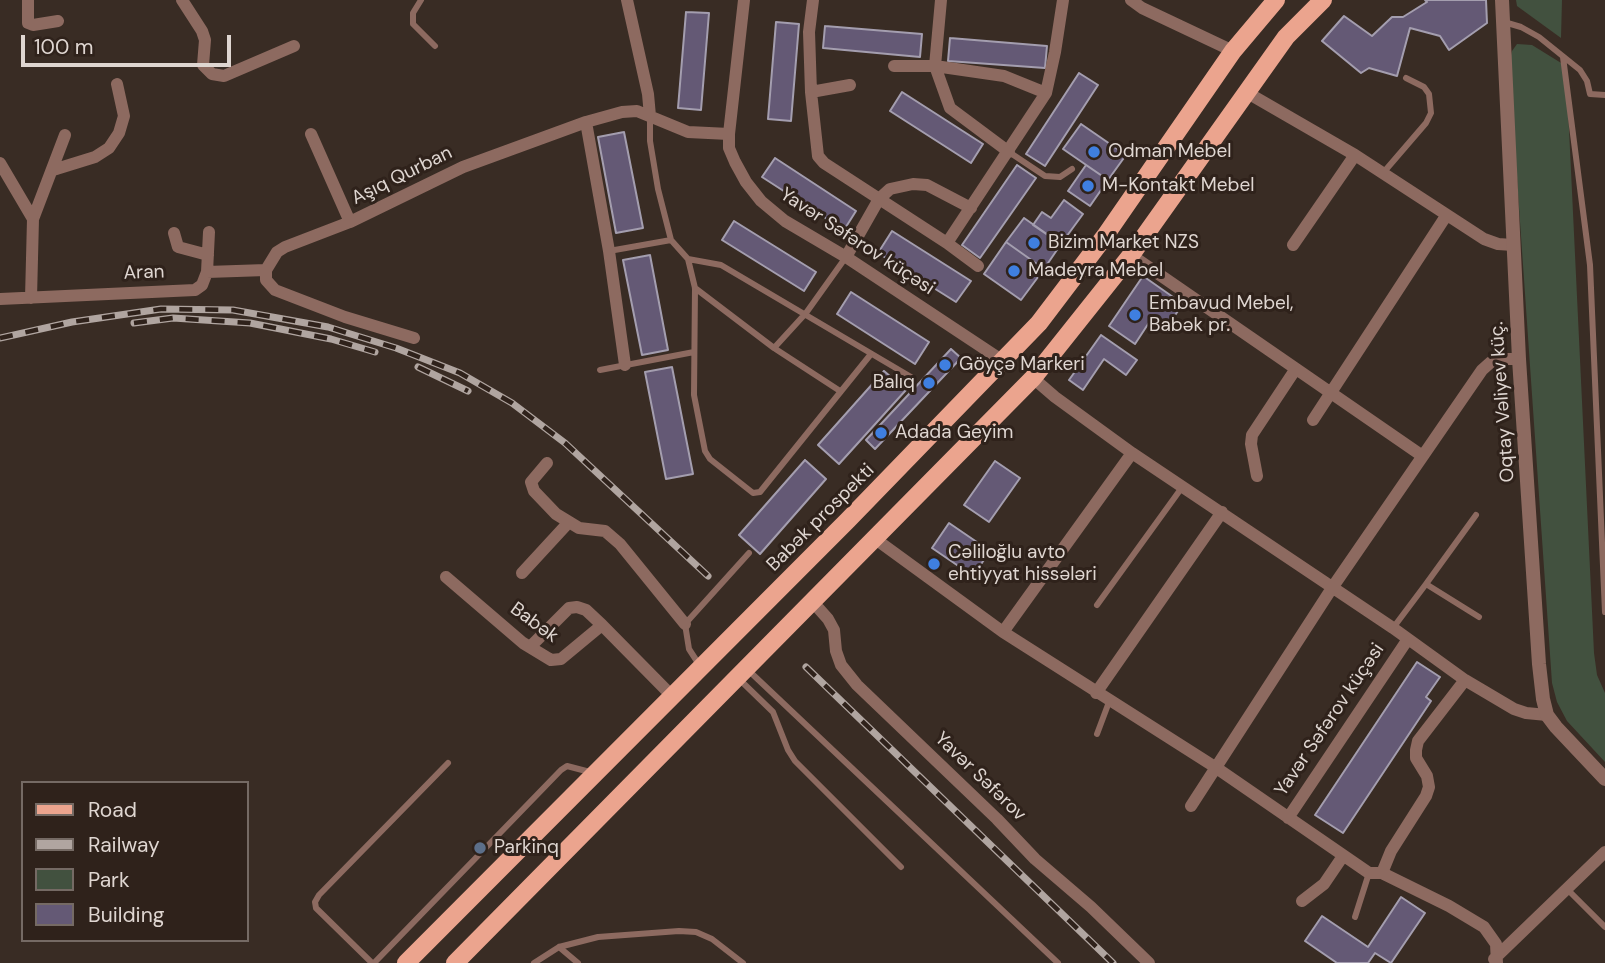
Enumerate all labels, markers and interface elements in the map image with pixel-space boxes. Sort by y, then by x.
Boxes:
scale bar [24,21,234,65]
text: 100 m [34,33,94,61]
place label: Odman Mebel [1108,141,1232,163]
street label: Aşıq Qurban [348,142,456,210]
marker: Odman Mebel [1086,144,1102,160]
place label: M-Kontakt Mebel [1102,175,1254,197]
marker: M-Kontakt Mebel [1080,178,1096,194]
street label: Yavər Səfərov küçəsi [776,184,938,300]
place label: Bizim Market NZS [1048,232,1199,254]
marker: Bizim Market NZS [1026,235,1042,251]
place label: Madeyra Mebel [1028,260,1163,282]
street label: Aran [123,261,165,285]
marker: Madeyra Mebel [1006,263,1022,279]
place label: Embavud Mebel, Babək pr. [1149,293,1294,337]
marker: Embavud Mebel, Babək pr. [1127,307,1143,323]
street label: Oqtay Vəliyev küç. [1486,321,1520,483]
place label: Göyçə Markeri [959,354,1085,376]
marker: Göyçə Markeri [937,357,953,373]
place label: Balıq [873,372,915,394]
marker: Balıq [921,375,937,391]
place label: Adada Geyim [895,422,1014,444]
marker: Adada Geyim [873,425,889,441]
street label: Babək prospekti [762,459,880,577]
place label: Cəliloğlu avto ehtiyyat hissələri [948,542,1097,586]
marker: Cəliloğlu avto ehtiyyat hissələri [926,556,942,572]
street label: Babək [505,598,563,648]
street label: Yavər Səfərov küçəsi [1270,639,1390,801]
street label: Yavər Səfərov [930,728,1030,826]
legend [21,781,248,942]
text: Road [88,796,137,824]
text: Railway [88,831,160,859]
place label: Parkinq [494,837,559,859]
marker: Parkinq [472,840,488,856]
text: Park [88,866,129,894]
text: Building [88,901,164,929]

